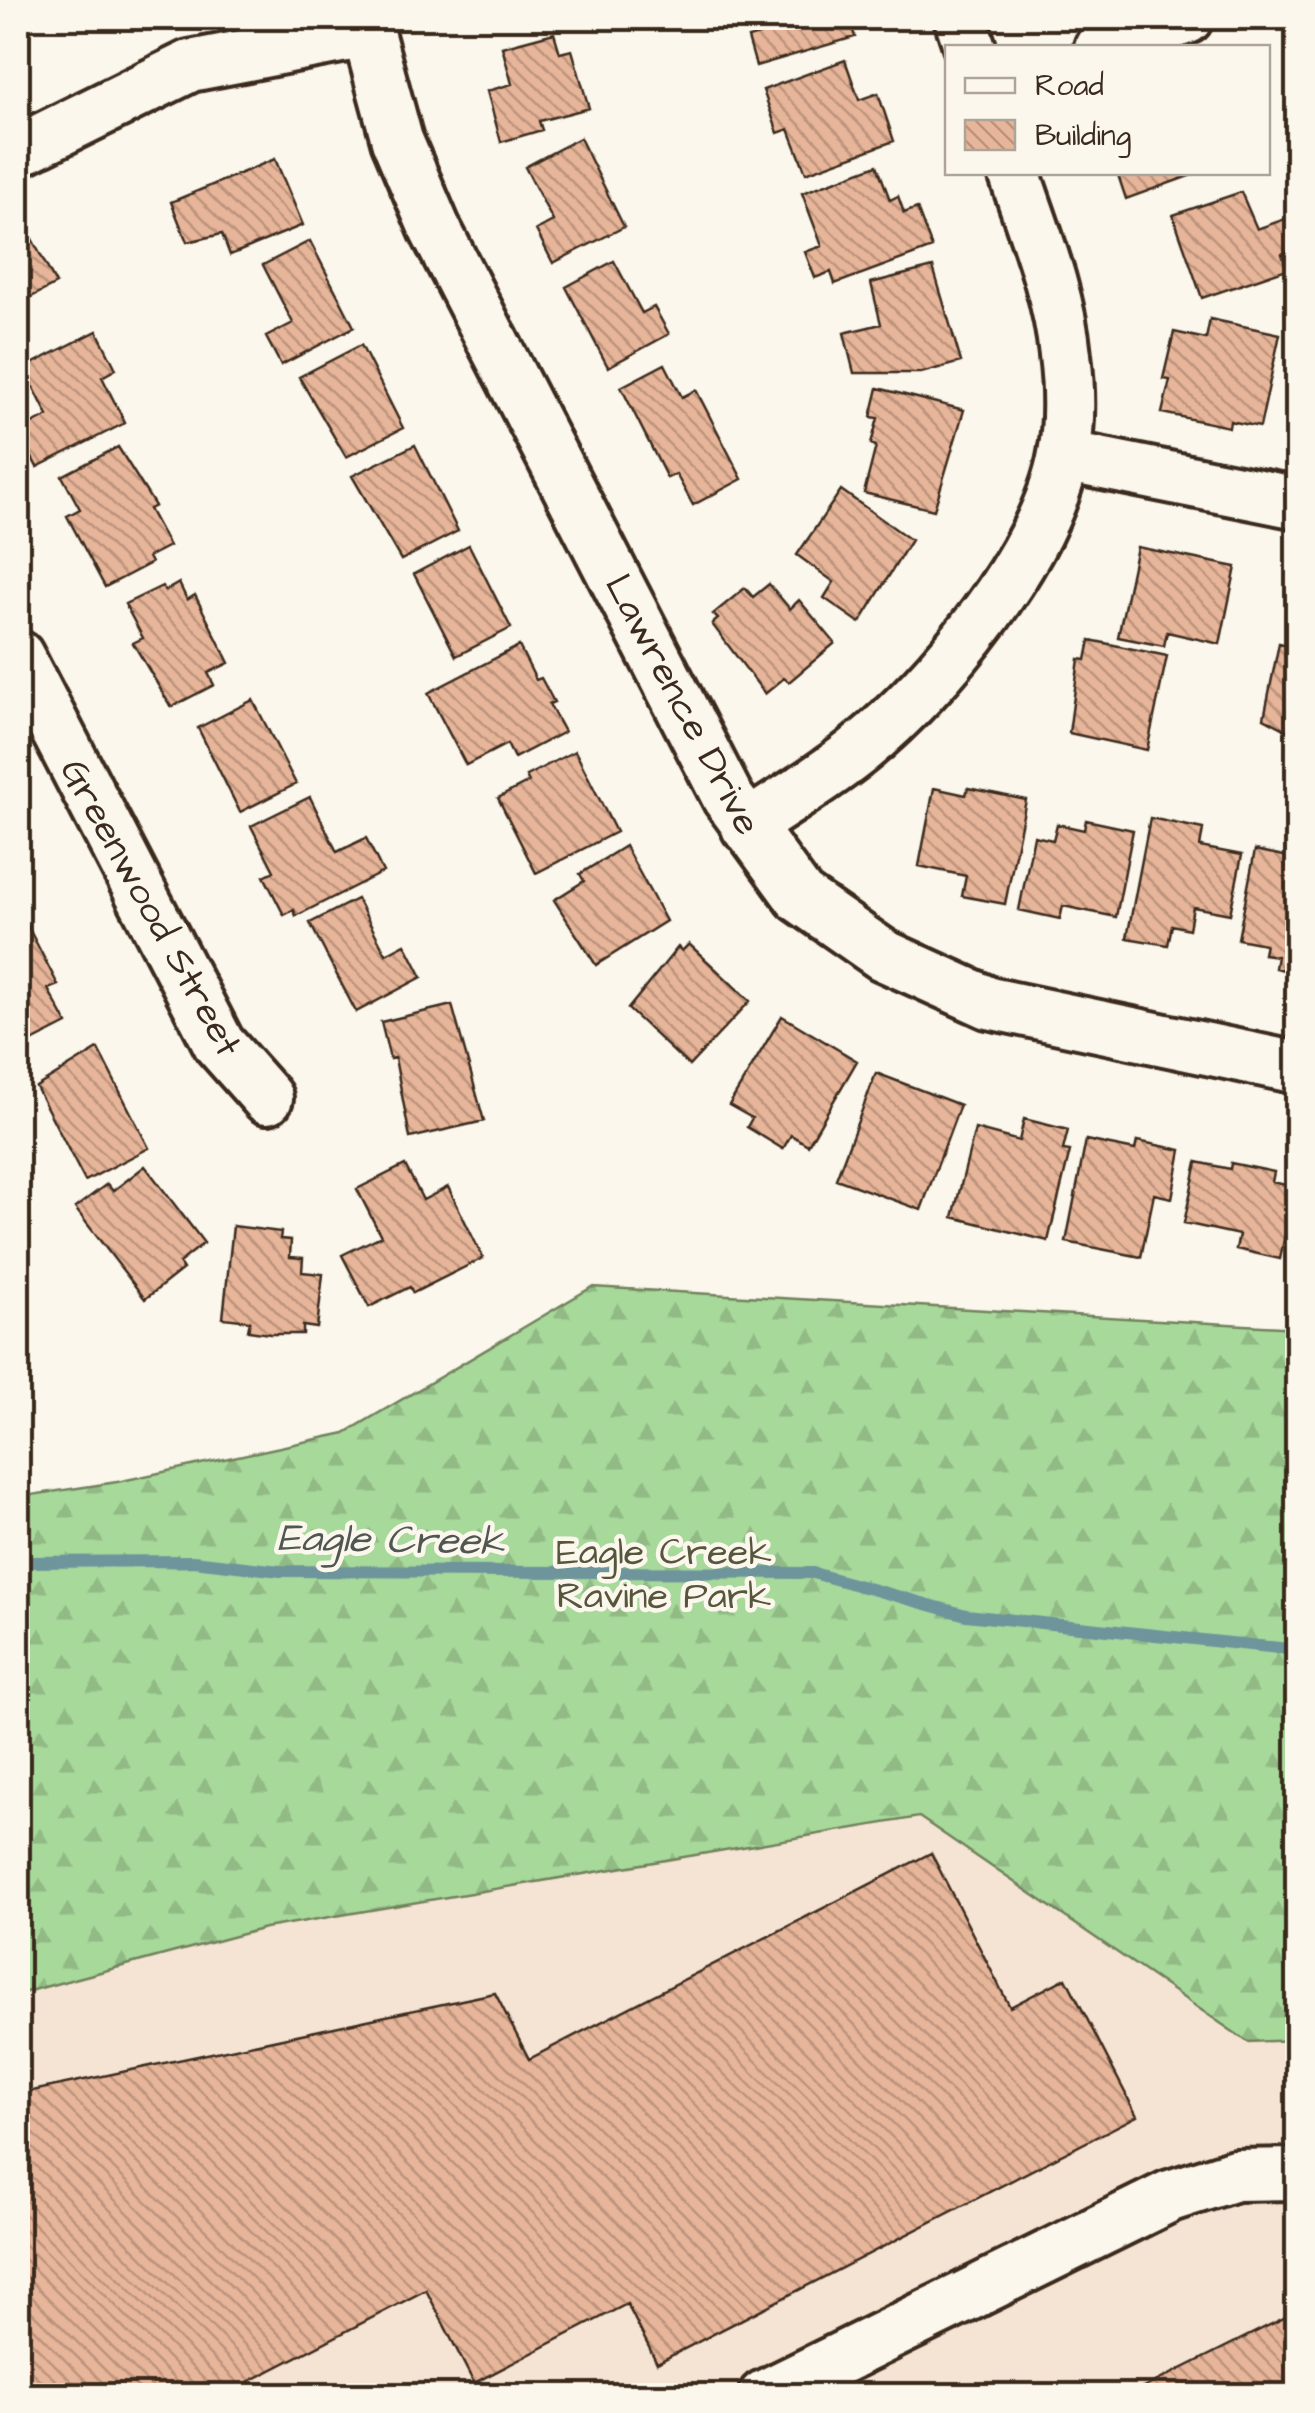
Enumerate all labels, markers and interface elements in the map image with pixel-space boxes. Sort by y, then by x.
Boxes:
legend [945,45,1270,175]
text: Road [1035,65,1104,107]
text: Building [1035,115,1131,158]
street label: Lawrence Drive [592,565,773,844]
street label: Greenwood Street [47,750,254,1066]
water label: Eagle Creek [277,1511,506,1571]
park label: Eagle Creek Ravine Park [556,1527,772,1623]

